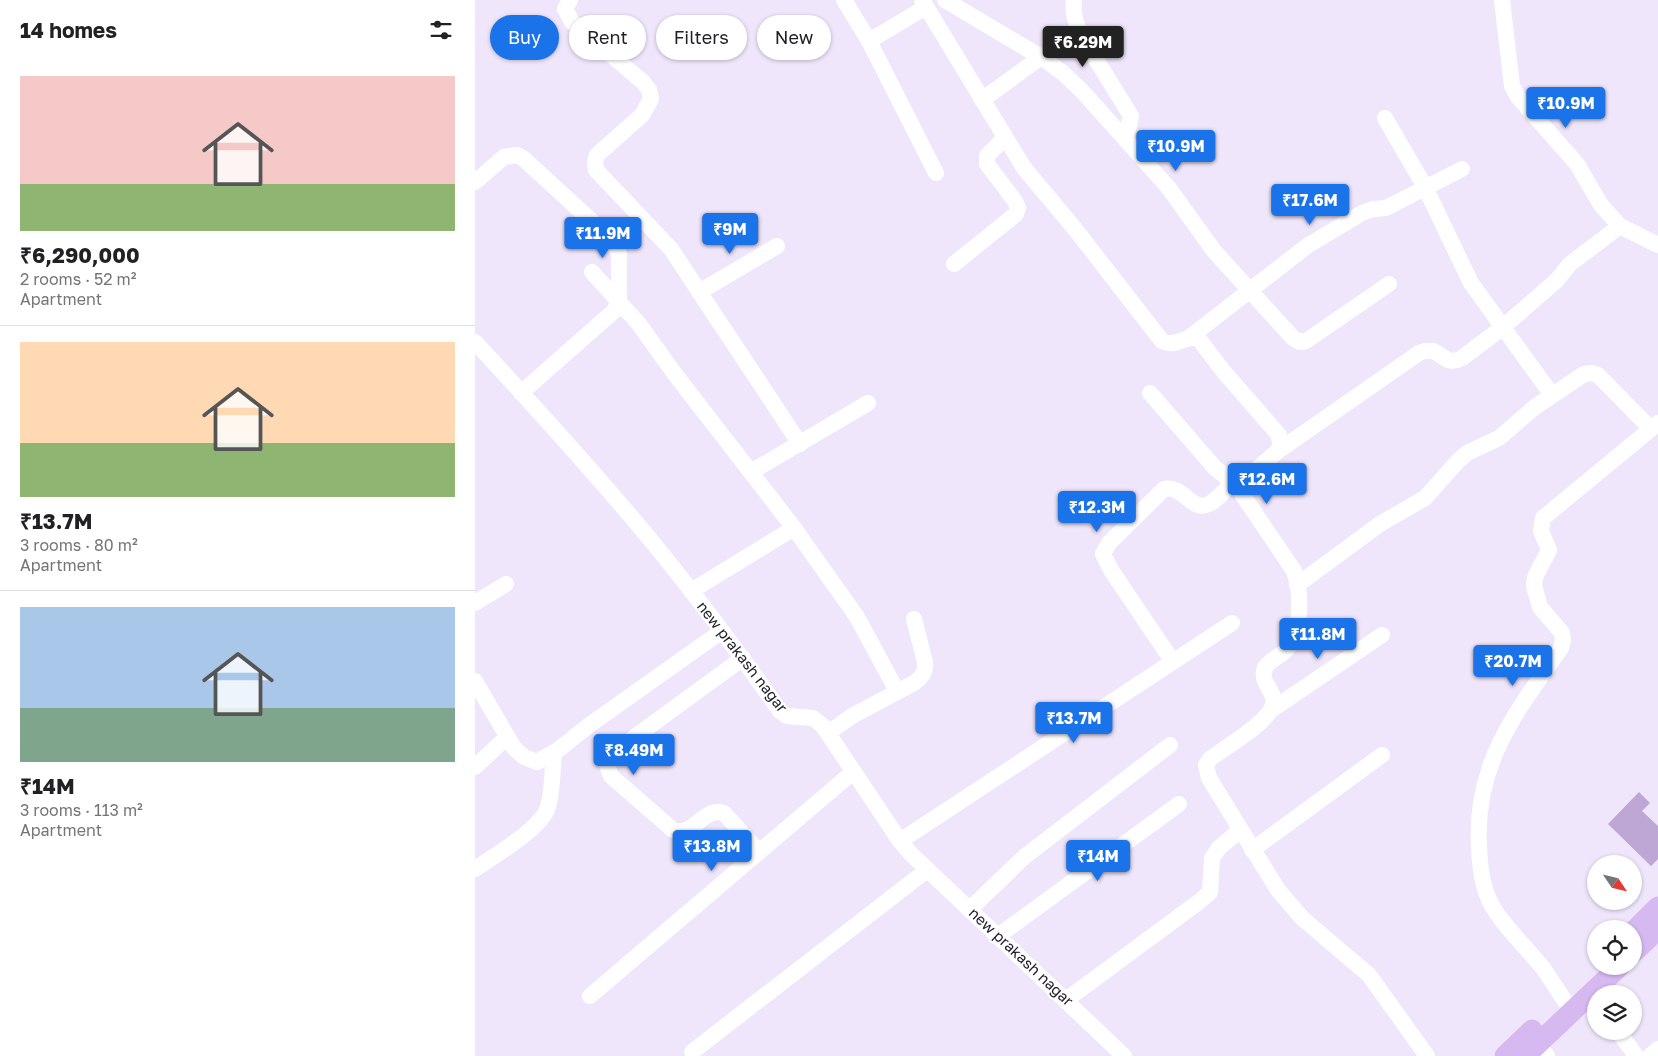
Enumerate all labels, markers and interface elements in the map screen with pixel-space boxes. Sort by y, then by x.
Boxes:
chip: Buy [490,15,559,60]
chip: Rent [569,15,646,60]
chip: Filters [656,15,747,60]
chip: New [757,15,831,60]
icon: filters [427,16,455,44]
text: 14 homes [20,17,117,43]
pin: ₹6.29M [1042,26,1124,68]
text: ₹6.29M [1054,32,1112,52]
pin: ₹10.9M [1525,86,1607,129]
text: ₹10.9M [1537,93,1595,113]
icon: home [193,109,283,199]
pin: ₹10.9M [1135,130,1217,172]
text: ₹10.9M [1147,136,1205,156]
pin: ₹17.6M [1269,184,1351,226]
text: ₹17.6M [1282,190,1338,210]
pin: ₹9M [706,212,754,255]
pin: ₹11.9M [562,216,644,259]
text: ₹9M [713,219,747,239]
text: ₹11.9M [575,223,631,243]
text: ₹6,290,000 [20,242,140,268]
text: 2 rooms · 52 m² [20,269,136,289]
text: Apartment [20,289,102,309]
icon: home [193,374,283,464]
pin: ₹12.6M [1226,462,1308,505]
text: ₹12.6M [1239,469,1295,489]
pin: ₹12.3M [1056,490,1138,533]
text: ₹12.3M [1069,497,1125,517]
text: ₹13.7M [20,508,93,534]
text: 3 rooms · 80 m² [20,535,138,555]
text: Apartment [20,555,102,575]
street label: new prakash nagar [694,597,792,716]
pin: ₹11.8M [1277,618,1359,660]
text: ₹11.8M [1290,624,1346,644]
icon: home [193,639,283,729]
pin: ₹20.7M [1472,644,1554,687]
text: ₹20.7M [1484,651,1542,671]
pin: ₹13.7M [1033,702,1115,744]
text: ₹13.7M [1046,708,1102,728]
pin: ₹8.49M [593,734,675,776]
text: ₹8.49M [605,740,663,760]
text: ₹14M [20,773,75,799]
text: 3 rooms · 113 m² [20,800,143,820]
text: Apartment [20,820,102,840]
pin: ₹13.8M [671,830,753,872]
text: ₹13.8M [684,836,740,856]
pin: ₹14M [1068,840,1128,882]
text: ₹14M [1077,846,1119,866]
north arrow [1587,855,1643,910]
map controls [1587,855,1642,1040]
street label: new prakash nagar [966,903,1078,1009]
button: locate [1587,920,1642,975]
button: layers [1587,985,1642,1040]

